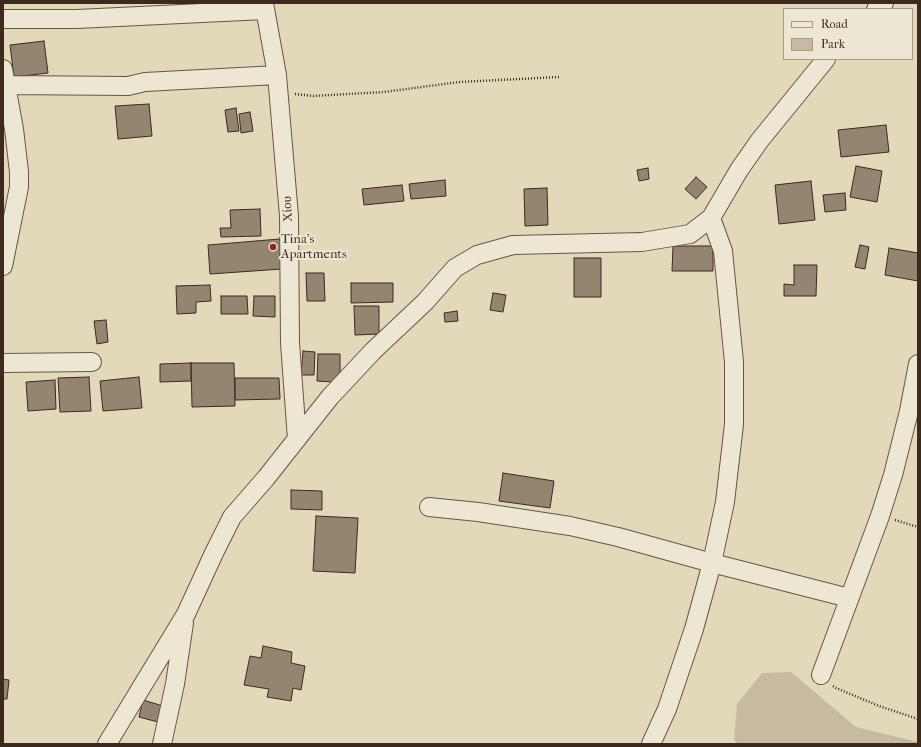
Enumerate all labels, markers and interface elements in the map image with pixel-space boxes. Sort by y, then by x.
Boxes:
legend [783,8,913,60]
text: Road [821,17,848,31]
text: Park [821,37,845,51]
street label: Χίου [280,196,296,222]
place label: Tina's Apartments [281,232,347,263]
marker: Tina's Apartments [268,242,278,252]

